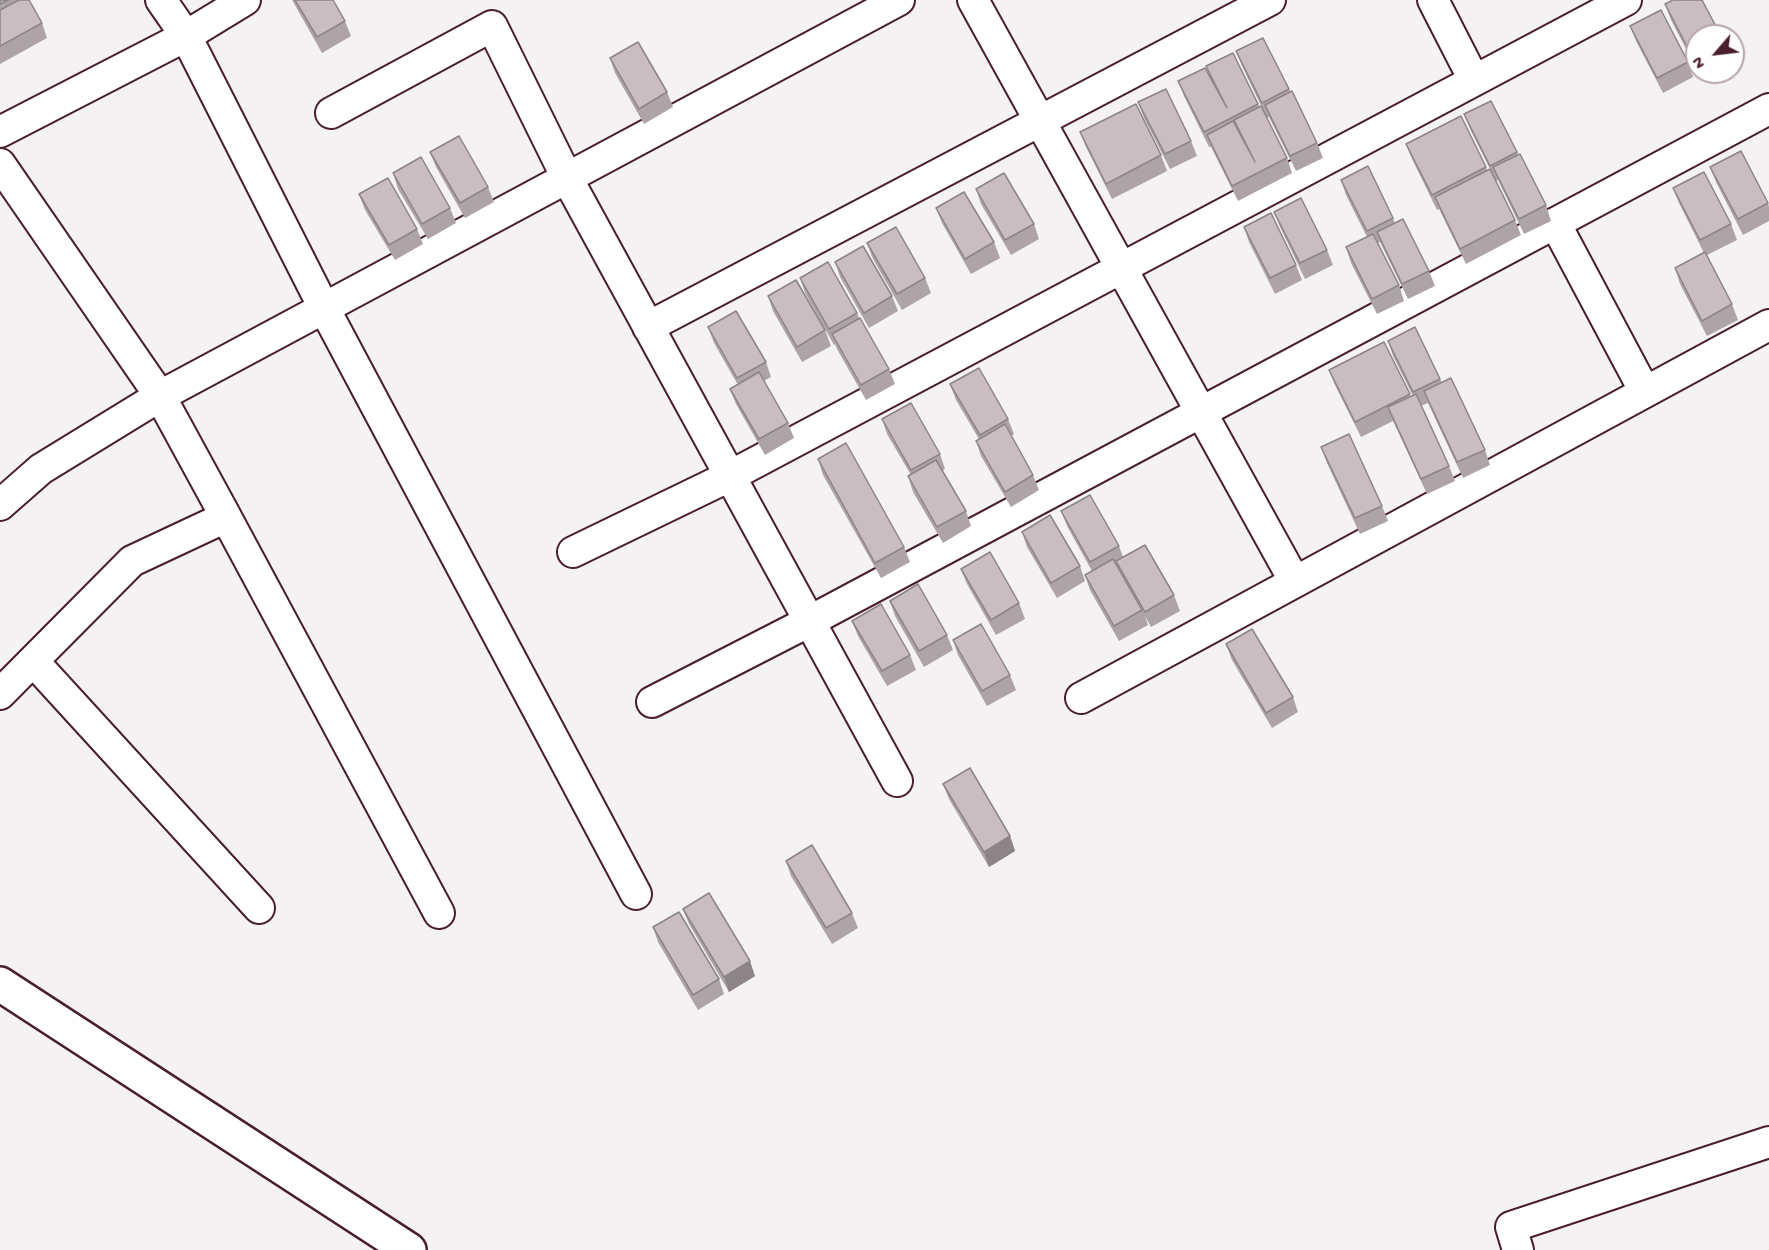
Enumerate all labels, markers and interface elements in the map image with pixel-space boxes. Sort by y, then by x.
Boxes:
north arrow [1685,24,1745,84]
text: N [1690,53,1711,71]

